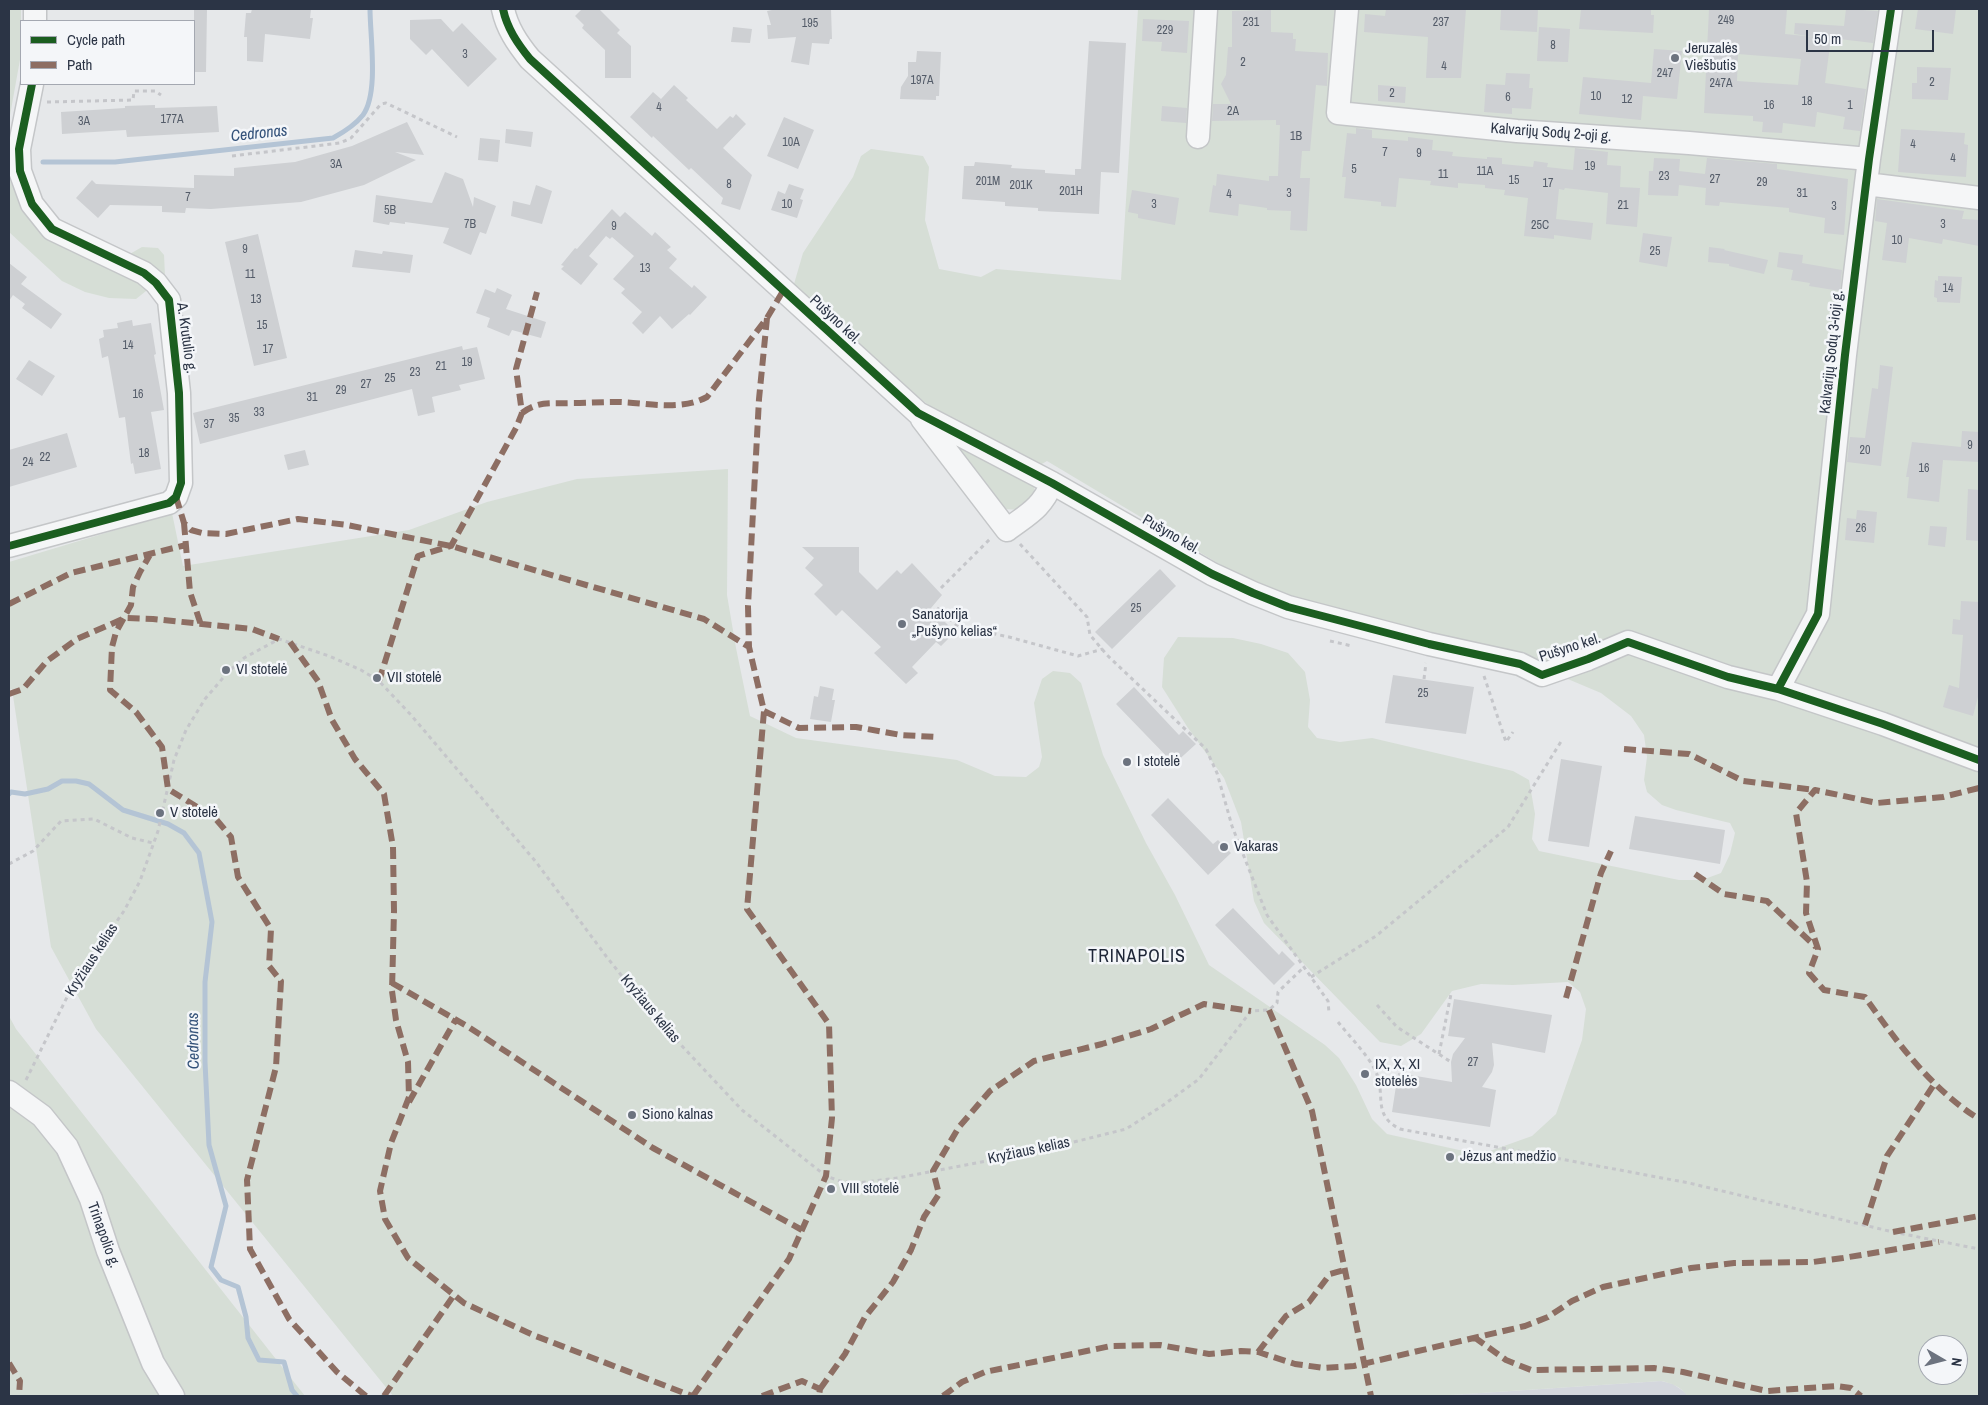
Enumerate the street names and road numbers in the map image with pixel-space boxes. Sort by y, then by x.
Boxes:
street label: Kalvarijų Sodų 2-oji g. [1490,120,1612,146]
street label: Kalvarijų Sodų 3-ioji g. [1817,289,1847,415]
street label: Pušyno kel. [806,292,864,348]
street label: A. Krutulio g. [172,302,200,374]
street label: Pušyno kel. [1139,511,1203,559]
street label: Pušyno kel. [1537,630,1603,666]
street label: Kryžiaus kelias [62,920,122,1000]
street label: Kryžiaus kelias [616,971,684,1047]
street label: Kryžiaus kelias [986,1134,1072,1168]
street label: Trinapolio g. [83,1200,123,1270]

